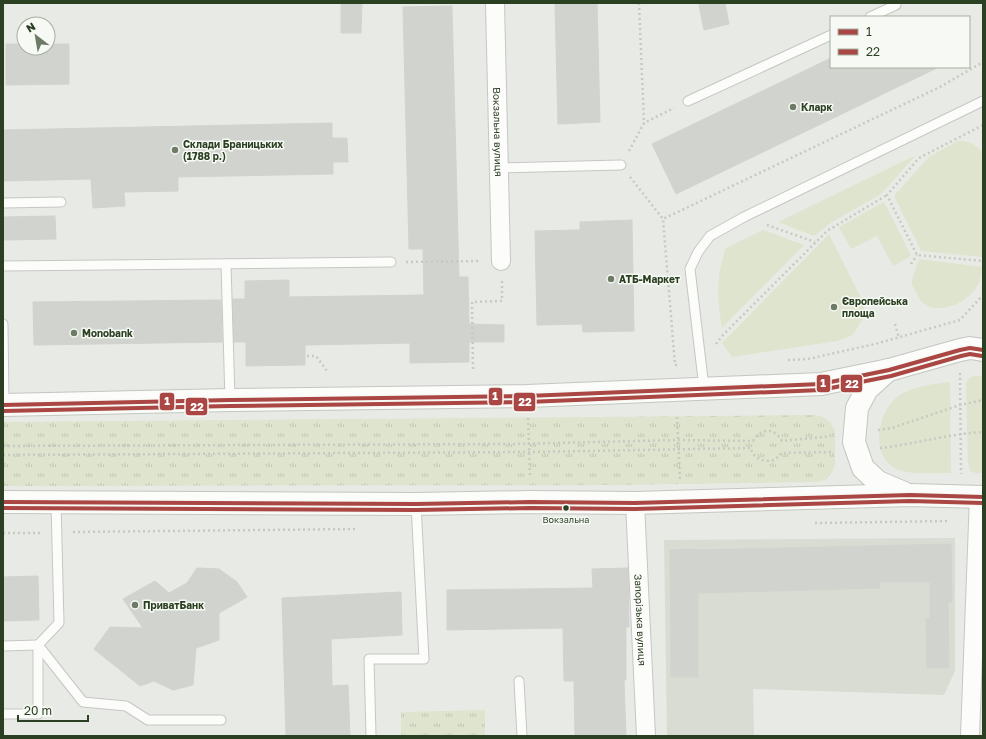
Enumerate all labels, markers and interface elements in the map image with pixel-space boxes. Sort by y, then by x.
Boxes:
north arrow [16,16,56,56]
legend [830,16,970,68]
text: N [24,19,38,35]
text: 1 [866,24,872,39]
text: 22 [866,44,880,59]
street label: Вокзальна вулиця [491,87,505,177]
place label: Кларк [801,101,832,113]
marker: Кларк [788,102,798,112]
place label: Склади Браницьких (1788 р.) [183,138,283,162]
marker: Склади Браницьких (1788 р.) [170,145,180,155]
place label: АТБ-Маркет [619,273,680,285]
marker: АТБ-Маркет [606,274,616,284]
place label: Європейська площа [842,295,908,319]
marker: Європейська площа [829,302,839,312]
place label: Monobank [82,327,133,339]
marker: Monobank [69,328,79,338]
line badge: 1 [816,374,831,393]
line badge: 22 [840,374,863,393]
text: 1 [820,376,826,389]
text: 22 [845,377,859,390]
line badge: 1 [488,387,503,406]
text: 1 [492,389,498,402]
line badge: 1 [159,392,175,411]
line badge: 22 [513,392,536,412]
text: 1 [164,394,170,407]
text: 22 [518,395,532,408]
line badge: 22 [185,397,208,416]
text: 22 [190,400,204,413]
marker: Вокзальна [561,503,571,513]
place label: Вокзальна [543,514,589,525]
street label: Запорізька вулиця [632,574,649,666]
place label: ПриватБанк [143,599,204,611]
marker: ПриватБанк [130,600,140,610]
scale bar [18,697,88,723]
text: 20 m [24,703,52,718]

